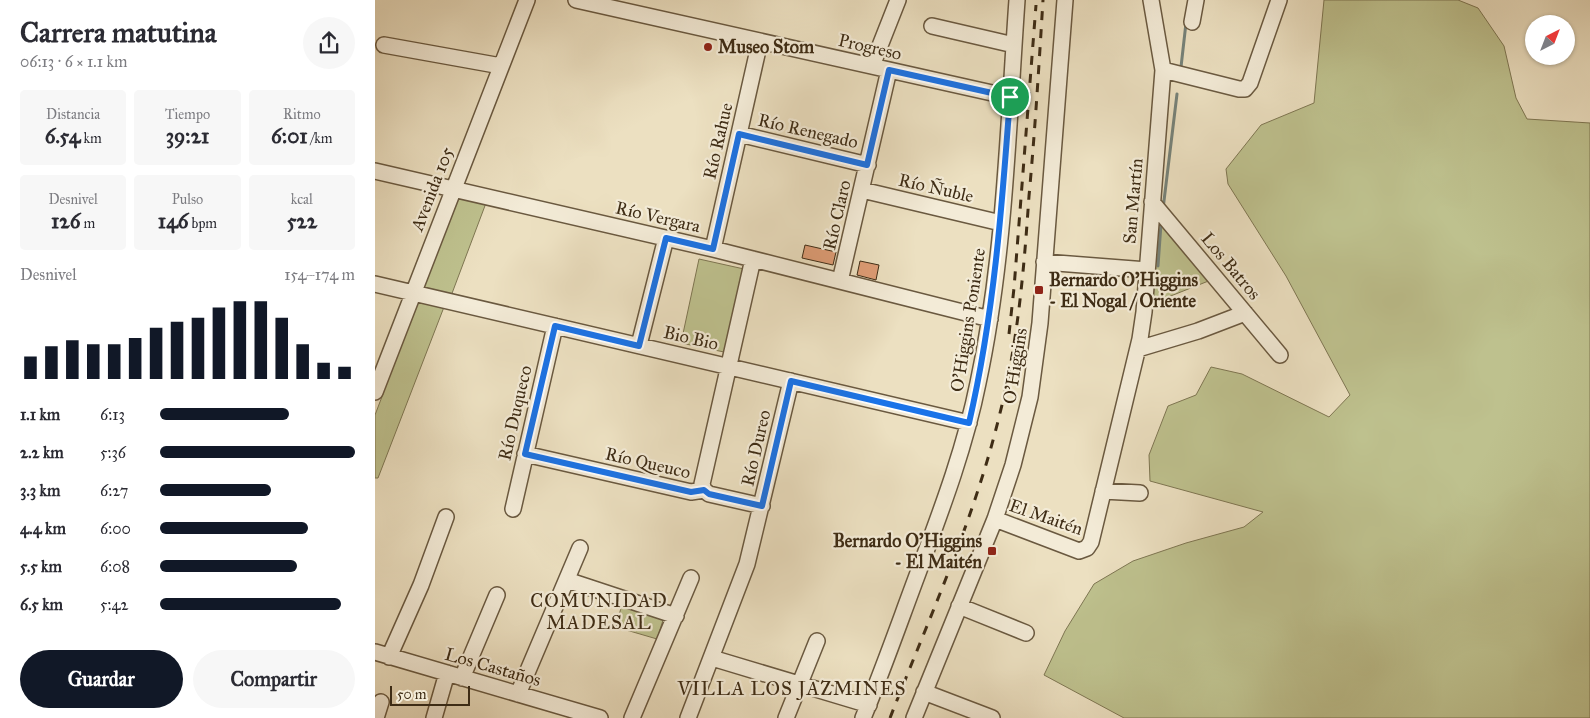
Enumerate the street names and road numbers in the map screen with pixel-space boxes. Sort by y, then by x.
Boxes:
street label: Progreso [836,29,904,66]
street label: Río Rahue [699,101,737,181]
street label: Río Renegado [756,109,860,154]
street label: Avenida 105 [406,143,458,235]
street label: San Martín [1118,157,1148,245]
street label: Río Ñuble [896,168,976,207]
street label: Río Claro [818,178,856,252]
street label: Río Vergara [613,197,703,239]
street label: Los Batros [1196,228,1266,304]
street label: O'Higgins Poniente [946,246,991,394]
street label: Bio Bio [661,321,721,355]
street label: O'Higgins [998,326,1033,406]
street label: Río Duqueco [493,363,538,463]
street label: Río Dureo [737,408,775,488]
street label: Río Queuco [603,443,693,483]
street label: El Maitén [1006,494,1086,540]
street label: Los Castaños [442,643,544,691]

